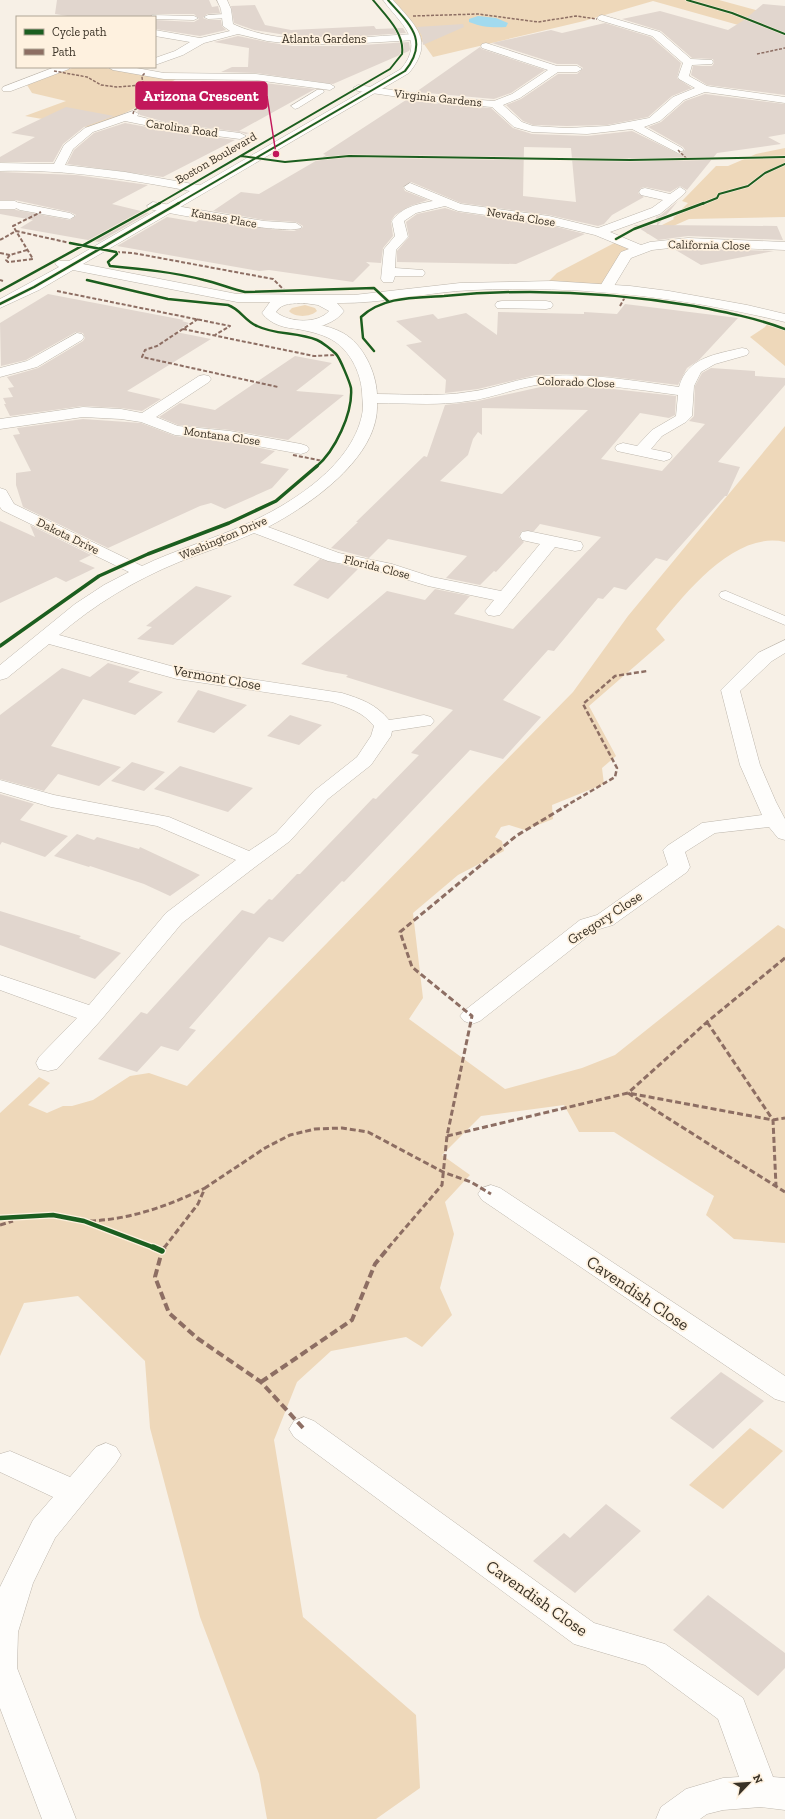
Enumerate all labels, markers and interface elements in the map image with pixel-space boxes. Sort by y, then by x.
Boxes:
legend [16,16,156,68]
text: Cycle path [52,25,107,39]
street label: Atlanta Gardens [282,32,366,46]
text: Path [52,45,76,59]
callout: Arizona Crescent [136,82,267,109]
street label: Virginia Gardens [392,86,483,110]
text: Arizona Crescent [143,87,260,105]
street label: Carolina Road [145,116,219,140]
street label: Boston Boulevard [173,129,259,187]
street label: Kansas Place [190,205,258,231]
street label: Nevada Close [486,205,557,229]
street label: California Close [668,237,750,253]
street label: Colorado Close [537,374,615,390]
street label: Montana Close [183,424,261,448]
street label: Washington Drive [177,513,269,563]
street label: Dakota Drive [35,515,102,557]
street label: Florida Close [343,552,412,582]
street label: Vermont Close [171,662,263,694]
street label: Gregory Close [565,887,646,948]
street label: Cavendish Close [583,1251,693,1335]
street label: Cavendish Close [482,1556,592,1640]
north arrow [729,1763,769,1803]
text: N [750,1772,766,1786]

